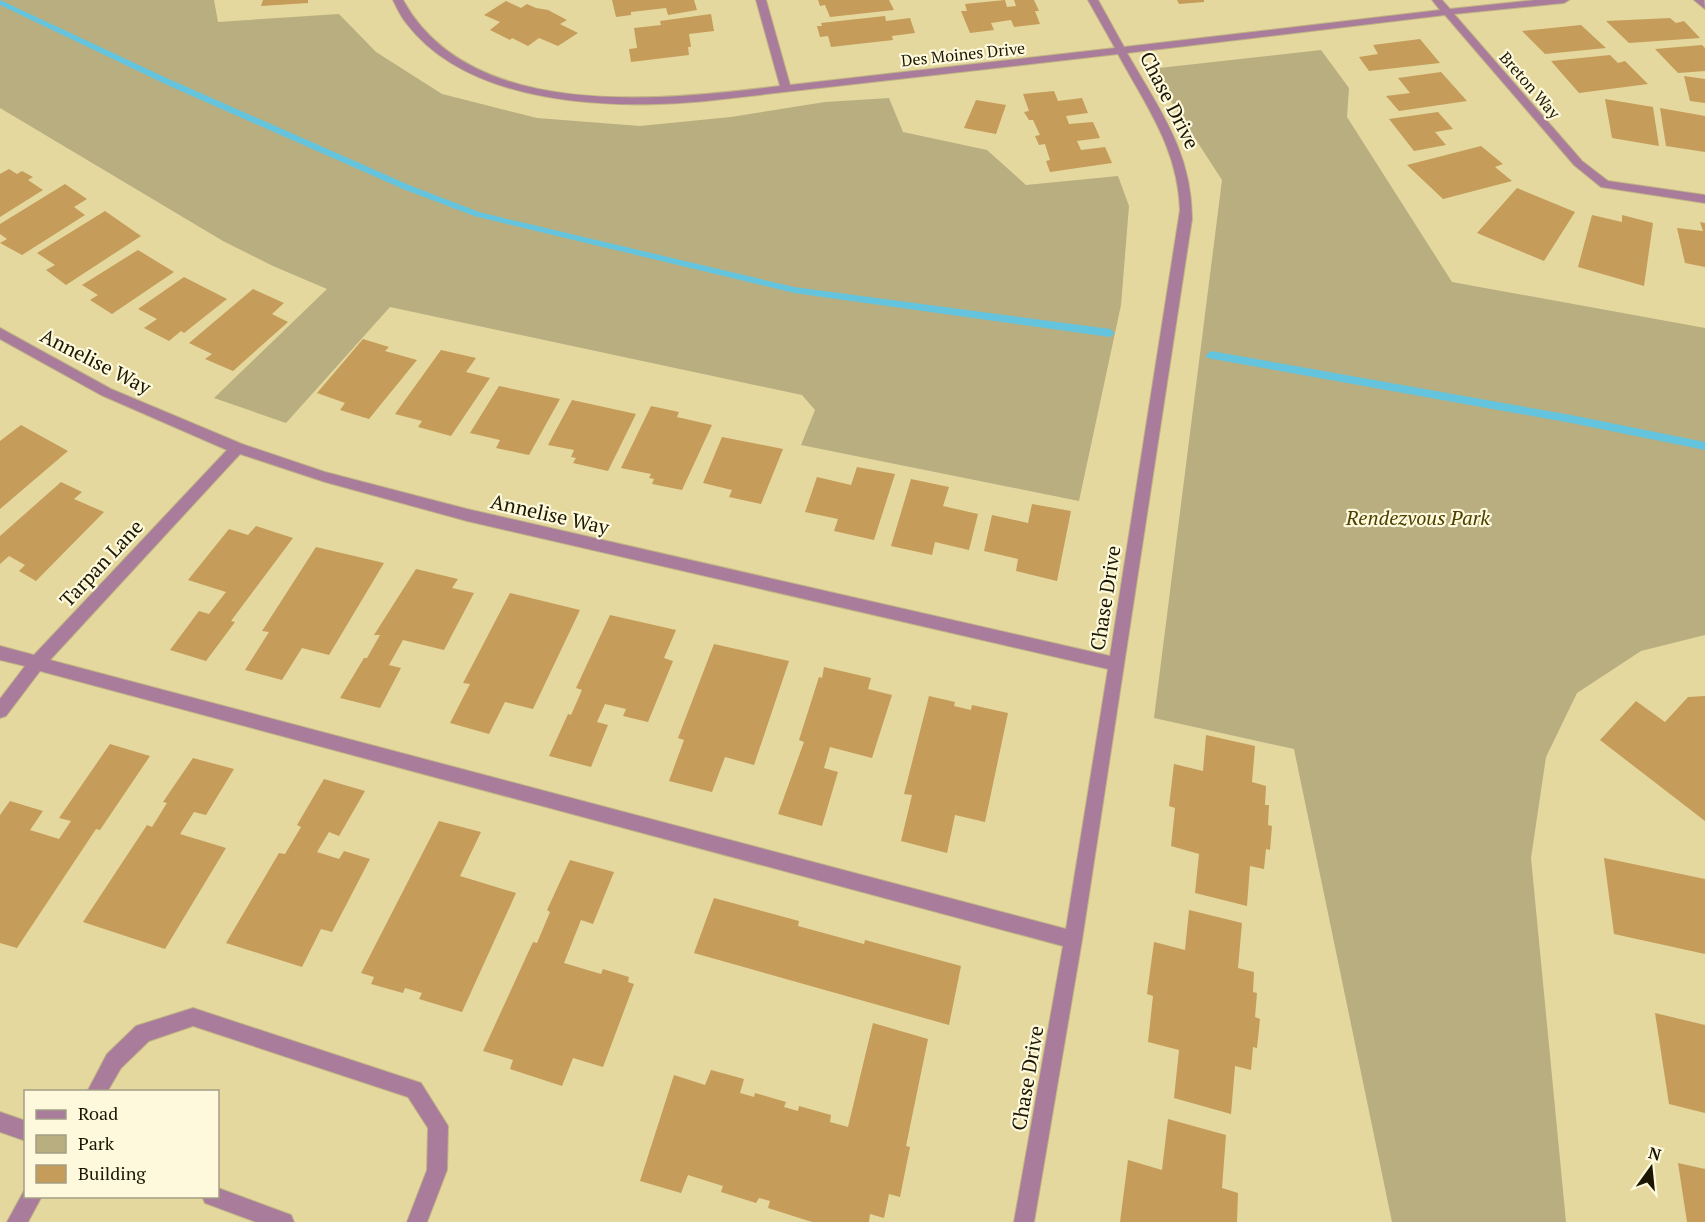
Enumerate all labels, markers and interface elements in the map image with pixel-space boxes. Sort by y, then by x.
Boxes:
street label: Des Moines Drive [900,37,1026,71]
street label: Chase Drive [1134,47,1206,153]
street label: Breton Way [1495,47,1566,124]
street label: Annelise Way [36,322,157,401]
street label: Annelise Way [488,487,613,541]
park label: Rendezvous Park [1345,504,1490,531]
street label: Tarpan Lane [53,513,149,613]
street label: Chase Drive [1083,544,1127,652]
street label: Chase Drive [1005,1023,1049,1133]
legend [24,1090,219,1198]
text: Road [78,1101,118,1125]
text: Park [78,1131,115,1155]
north arrow [1621,1138,1681,1198]
text: N [1646,1141,1664,1166]
text: Building [78,1161,146,1185]

